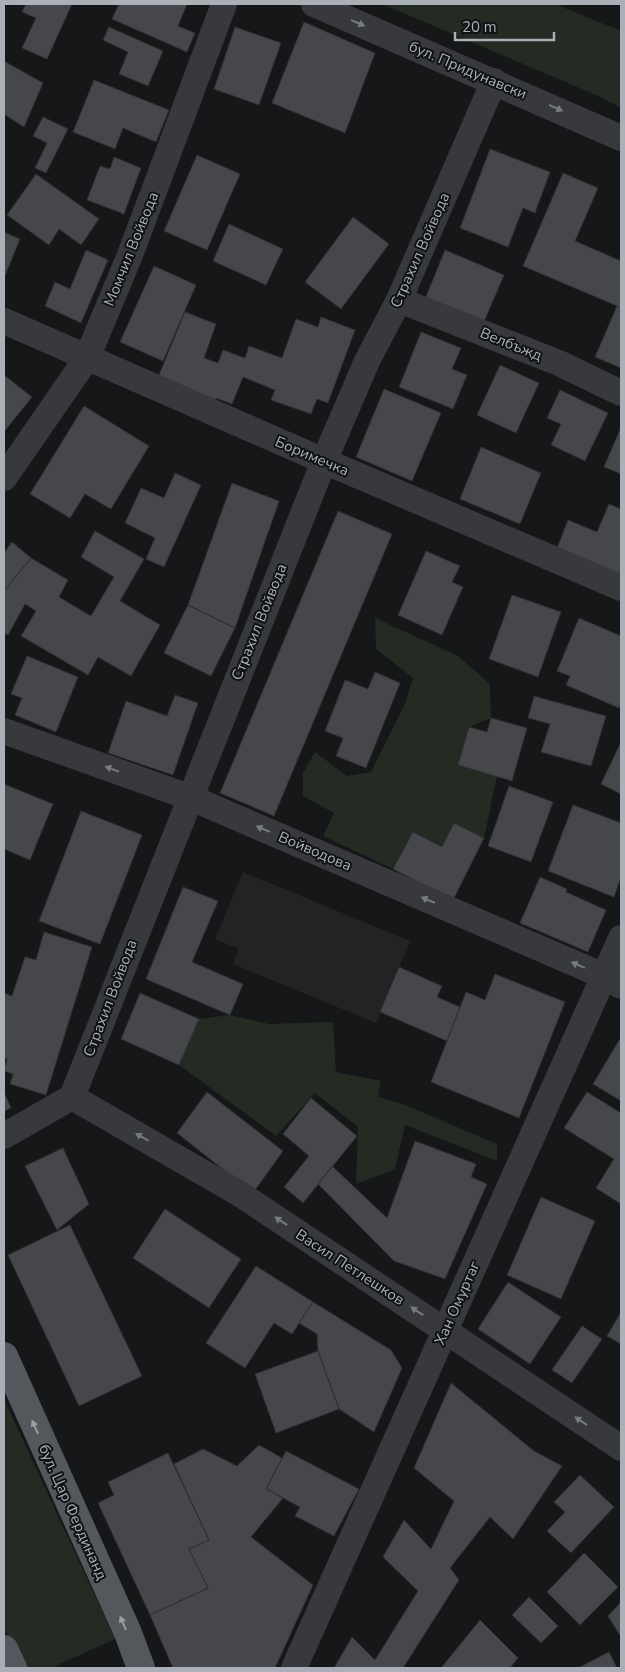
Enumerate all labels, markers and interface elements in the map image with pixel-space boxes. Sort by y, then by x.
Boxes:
scale bar [455,10,554,42]
text: 20 m [462,17,497,37]
one-way arrow [351,19,366,27]
street label: бул. Придунавски [406,36,530,104]
one-way arrow [549,105,563,113]
street label: Момчил Войвода [99,189,163,309]
street label: Страхил Войвода [386,189,454,311]
street label: Велбъжд [477,323,545,366]
street label: Боримечка [272,431,352,481]
street label: Страхил Войвода [226,561,292,683]
one-way arrow [104,765,119,773]
one-way arrow [256,824,270,832]
street label: Войводова [275,827,355,875]
one-way arrow [421,896,435,904]
street label: Страхил Войвода [78,937,142,1059]
one-way arrow [571,960,585,968]
one-way arrow [135,1133,149,1142]
one-way arrow [274,1217,288,1226]
street label: Васил Петлешков [292,1224,408,1310]
street label: Хан Омуртаг [430,1257,485,1348]
one-way arrow [410,1306,423,1315]
one-way arrow [574,1416,588,1426]
one-way arrow [31,1420,39,1434]
street label: бул. Цар Фердинанд [34,1441,112,1583]
one-way arrow [119,1616,127,1630]

